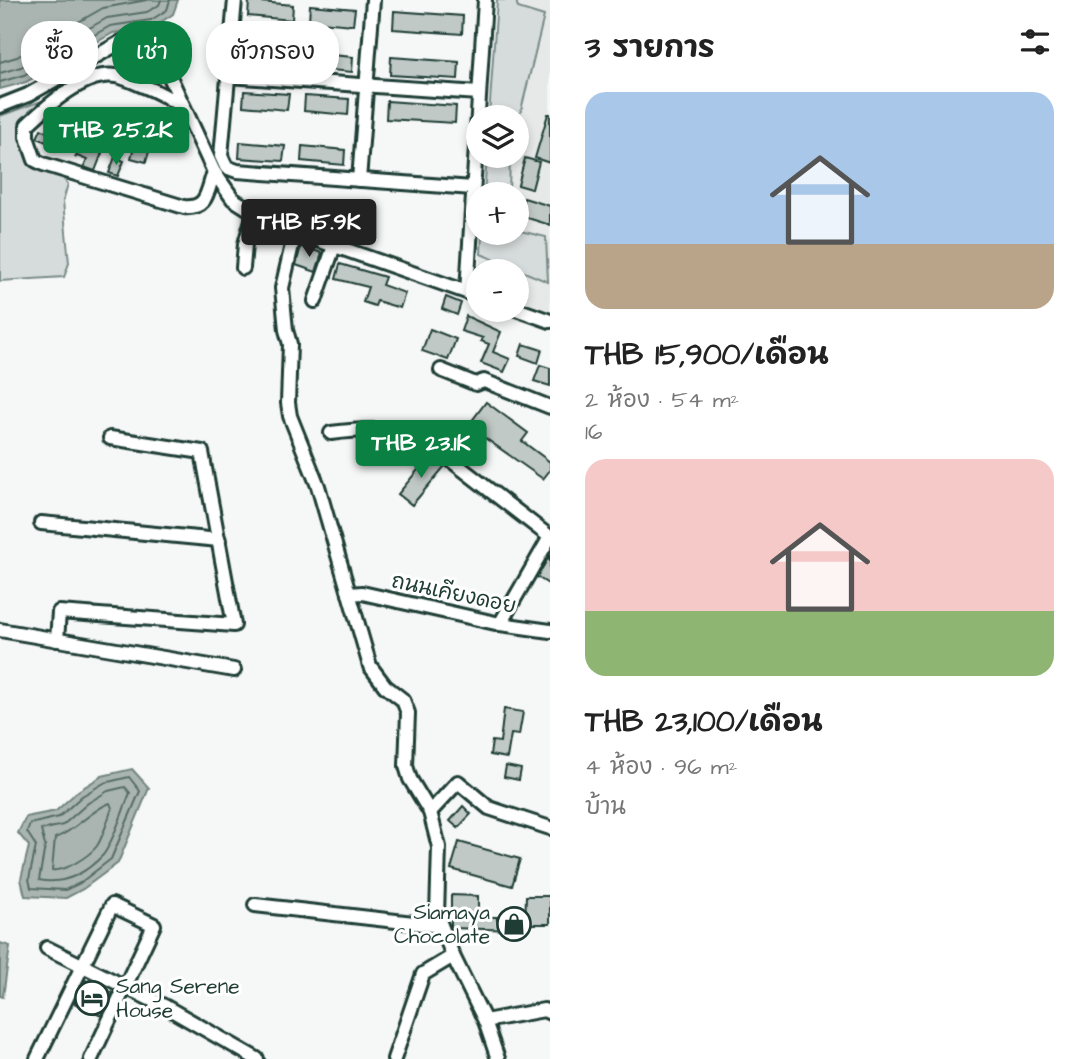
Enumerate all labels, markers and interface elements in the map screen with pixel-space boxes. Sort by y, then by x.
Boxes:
chip: ซื้อ [21,21,98,84]
chip: เช่า [112,21,192,84]
chip: ตัวกรอง [206,21,339,84]
icon: filters [1016,23,1054,61]
text: 3 รายการ [585,27,715,69]
map controls [466,105,529,322]
button: layers [466,105,529,168]
pin: THB 25.2K [36,108,196,167]
text: THB 25.2K [59,114,173,146]
icon: home [757,137,883,263]
button: + [466,182,529,245]
pin: THB 15.9K [229,200,389,259]
text: THB 15.9K [257,206,361,238]
button: − [466,259,529,322]
text: THB 15,900/เดือน [585,334,829,376]
text: 2 ห้อง · 54 m² [585,384,739,416]
text: 16 [585,416,602,448]
pin: THB 23.1K [341,420,501,480]
text: THB 23.1K [372,427,470,459]
icon: home [757,504,883,630]
street label: ถนนเคียงดอย [389,566,519,621]
text: THB 23,100/เดือน [585,701,823,743]
text: 4 ห้อง · 96 m² [585,751,737,783]
text: บ้าน [585,791,626,823]
place label: Siamaya Chocolate [394,898,490,951]
shop icon: Siamaya Chocolate [495,905,533,943]
place label: Sang Serene House [116,972,240,1025]
hotel icon: Sang Serene House [73,979,111,1017]

